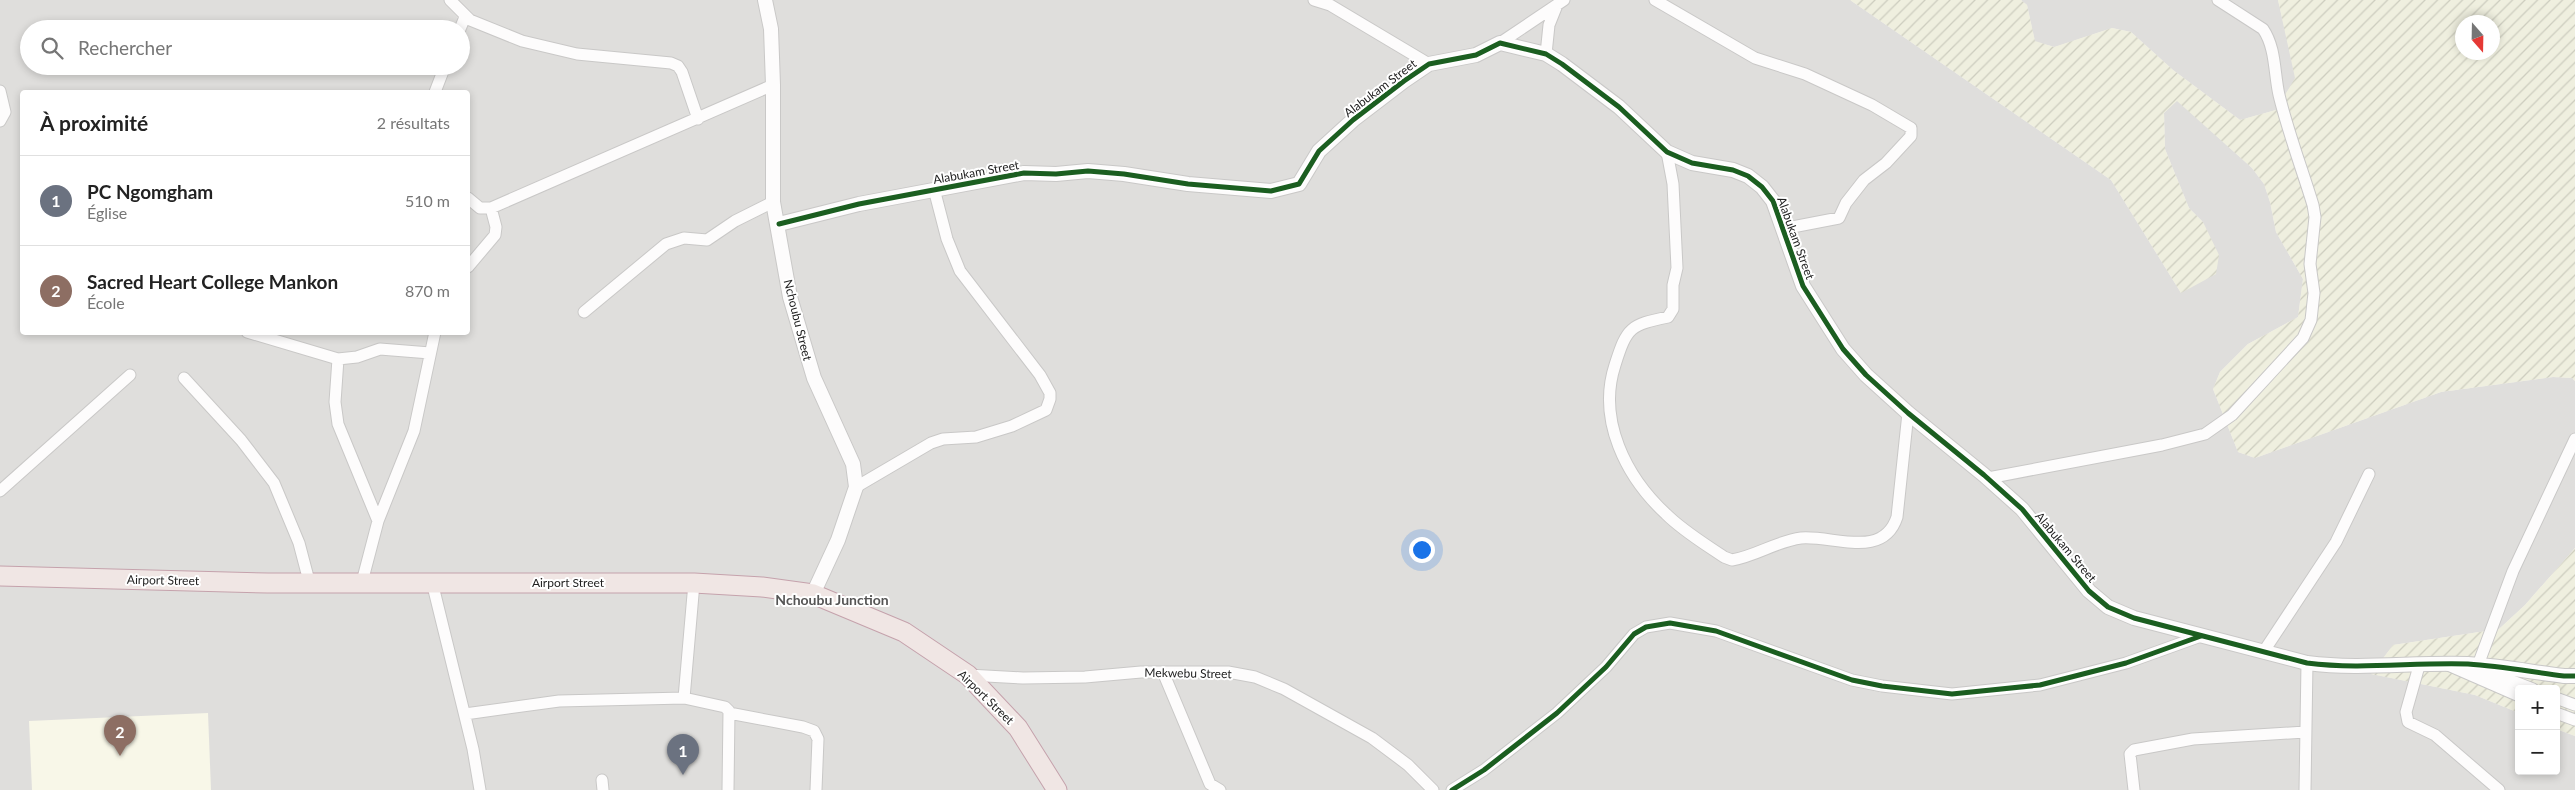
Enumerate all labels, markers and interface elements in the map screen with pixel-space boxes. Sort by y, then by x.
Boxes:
north arrow [2455,15,2500,60]
search box [20,20,470,75]
icon: search [38,34,66,62]
text: Rechercher [78,36,172,59]
street label: Alabukam Street [1341,55,1420,120]
text: À proximité [40,110,148,135]
text: 2 résultats [377,113,450,132]
street label: Alabukam Street [932,157,1021,187]
text: PC Ngomgham [87,180,213,203]
text: 1 [51,191,61,210]
text: 510 m [405,191,450,210]
street label: Alabukam Street [1774,195,1818,282]
text: Église [87,203,127,222]
text: Sacred Heart College Mankon [87,270,338,293]
street label: Nchoubu Street [781,278,815,363]
text: 2 [51,281,61,300]
text: 870 m [405,281,450,300]
text: École [87,293,125,312]
street label: Alabukam Street [2032,509,2100,586]
your location [1409,537,1435,563]
street label: Airport Street [127,572,200,588]
street label: Airport Street [532,575,605,590]
district label: Nchoubu Junction [775,591,889,608]
street label: Mekwebu Street [1144,665,1232,681]
street label: Airport Street [955,667,1018,728]
map controls [2515,685,2560,775]
button: + [2515,685,2560,730]
pin: 2 [104,715,136,756]
button: − [2515,730,2560,775]
pin: 1 [667,734,699,775]

